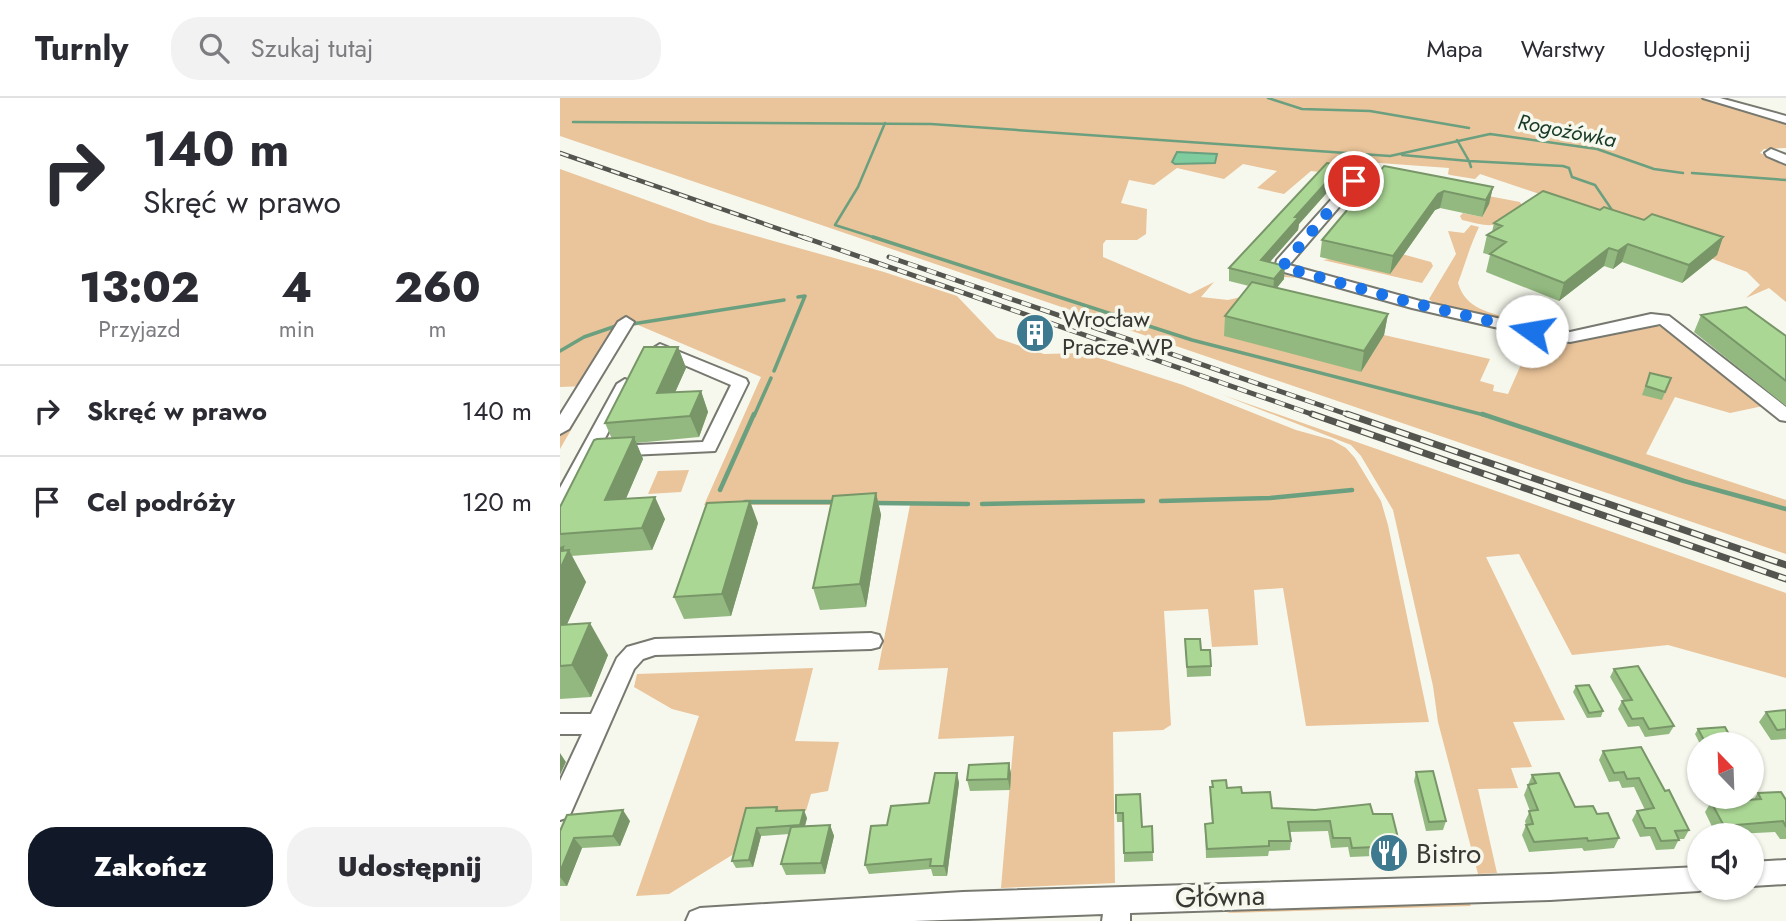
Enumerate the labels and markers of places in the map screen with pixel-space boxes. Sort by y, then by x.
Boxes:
pin [1324,151,1384,211]
place label: Wrocław Pracze WP [1062,301,1173,364]
building icon: Wrocław Pracze WP [1014,312,1056,354]
restaurant icon: Bistro [1368,832,1410,874]
place label: Bistro [1416,833,1481,874]

